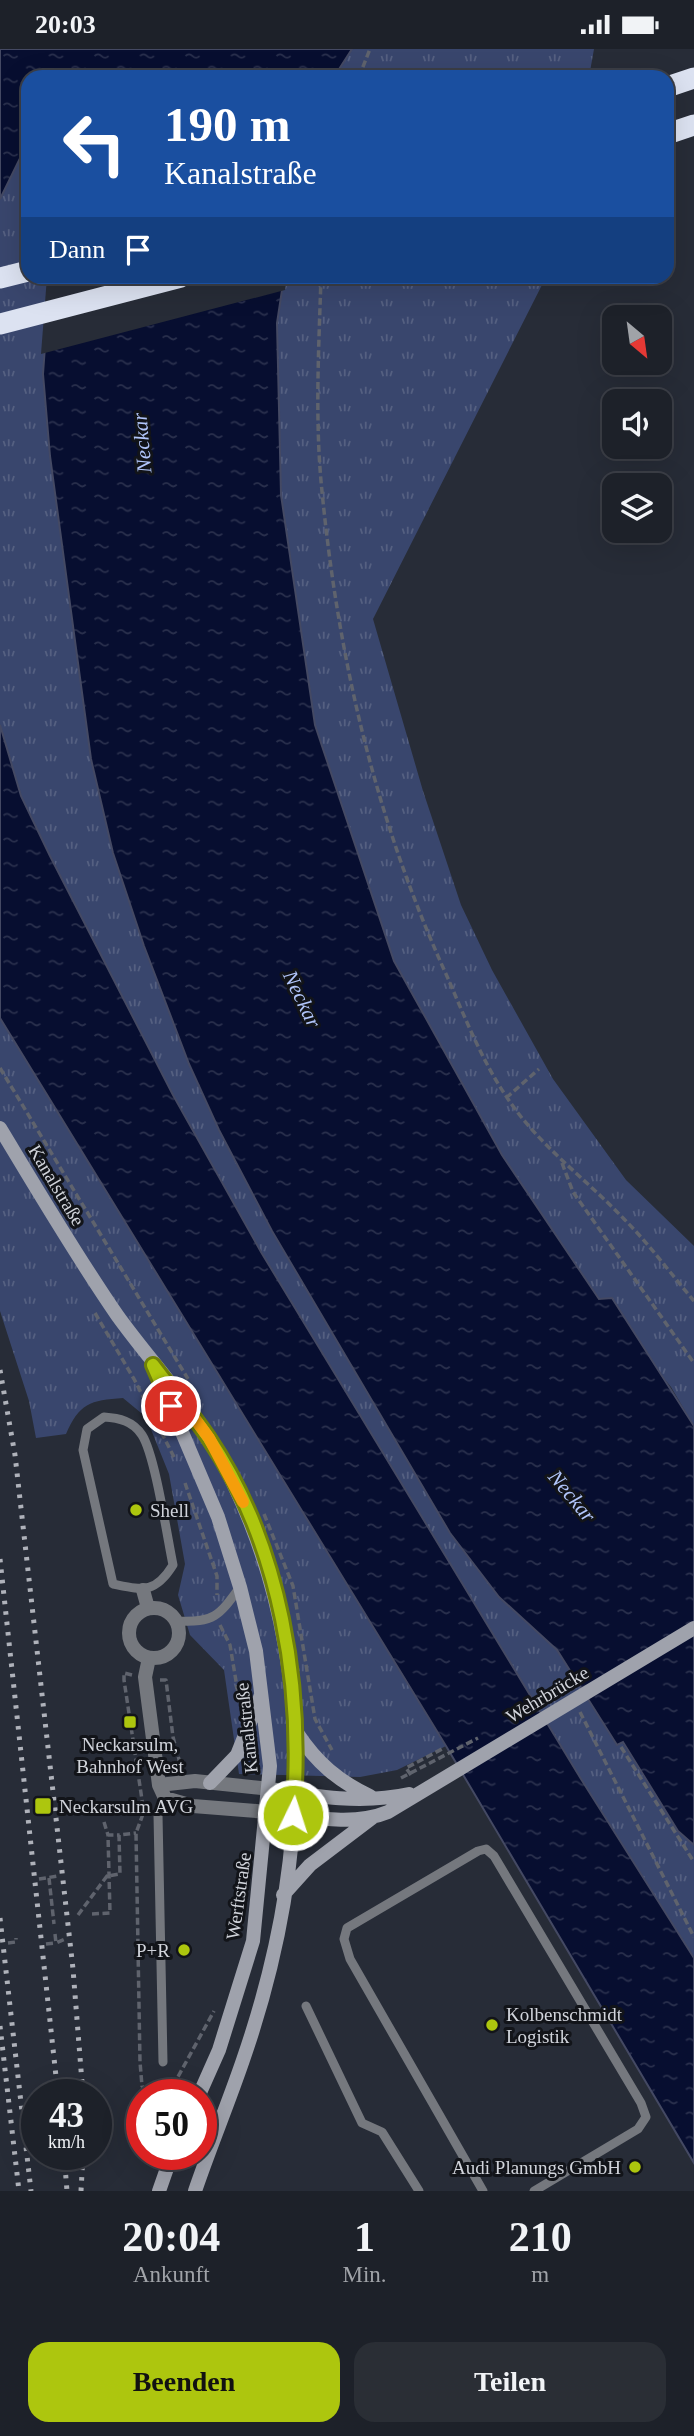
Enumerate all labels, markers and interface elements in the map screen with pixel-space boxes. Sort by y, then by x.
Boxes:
text: 20:03 [35,10,96,39]
text: 190 m [164,97,291,152]
icon: left [49,98,140,189]
text: Kanalstraße [164,155,317,191]
icon: arrive [119,231,157,269]
text: Dann [49,235,105,264]
north arrow [602,305,672,375]
map controls [602,305,672,543]
button: sound [602,389,672,459]
water label: Neckar [127,411,157,475]
button: layers [602,473,672,543]
water label: Neckar [277,966,326,1032]
street label: Kanalstraße [24,1141,89,1230]
pin [141,1376,201,1436]
icon: arrive [152,1387,190,1425]
water label: Neckar [543,1464,601,1528]
place label: Shell [150,1500,189,1521]
marker: Shell [128,1502,144,1518]
street label: Wehrbrücke [502,1662,592,1727]
street label: Kanalstraße [231,1682,262,1774]
marker: Neckarsulm, Bahnhof West [122,1714,138,1730]
place label: Neckarsulm, Bahnhof West [76,1734,184,1777]
position arrow [256,1778,330,1852]
marker: Neckarsulm AVG [33,1796,53,1816]
place label: Neckarsulm AVG [59,1796,193,1817]
street label: Werftstraße [222,1851,255,1941]
place label: P+R [136,1940,170,1961]
marker: P+R [176,1942,192,1958]
place label: Kolbenschmidt Logistik [506,2004,623,2047]
marker: Kolbenschmidt Logistik [484,2017,500,2033]
speed limit sign: 50 [126,2079,217,2170]
text: 43 [49,2096,84,2135]
text: km/h [48,2132,85,2152]
place label: Audi Planungs GmbH [452,2157,621,2178]
marker: Audi Planungs GmbH [627,2159,643,2175]
text: 20:04 [122,2214,220,2260]
text: 1 [354,2214,375,2260]
text: 210 [509,2214,572,2260]
text: Ankunft [133,2262,210,2287]
text: Min. [342,2262,387,2287]
text: m [531,2262,549,2287]
button: Beenden [28,2342,340,2422]
button: Teilen [354,2342,666,2422]

